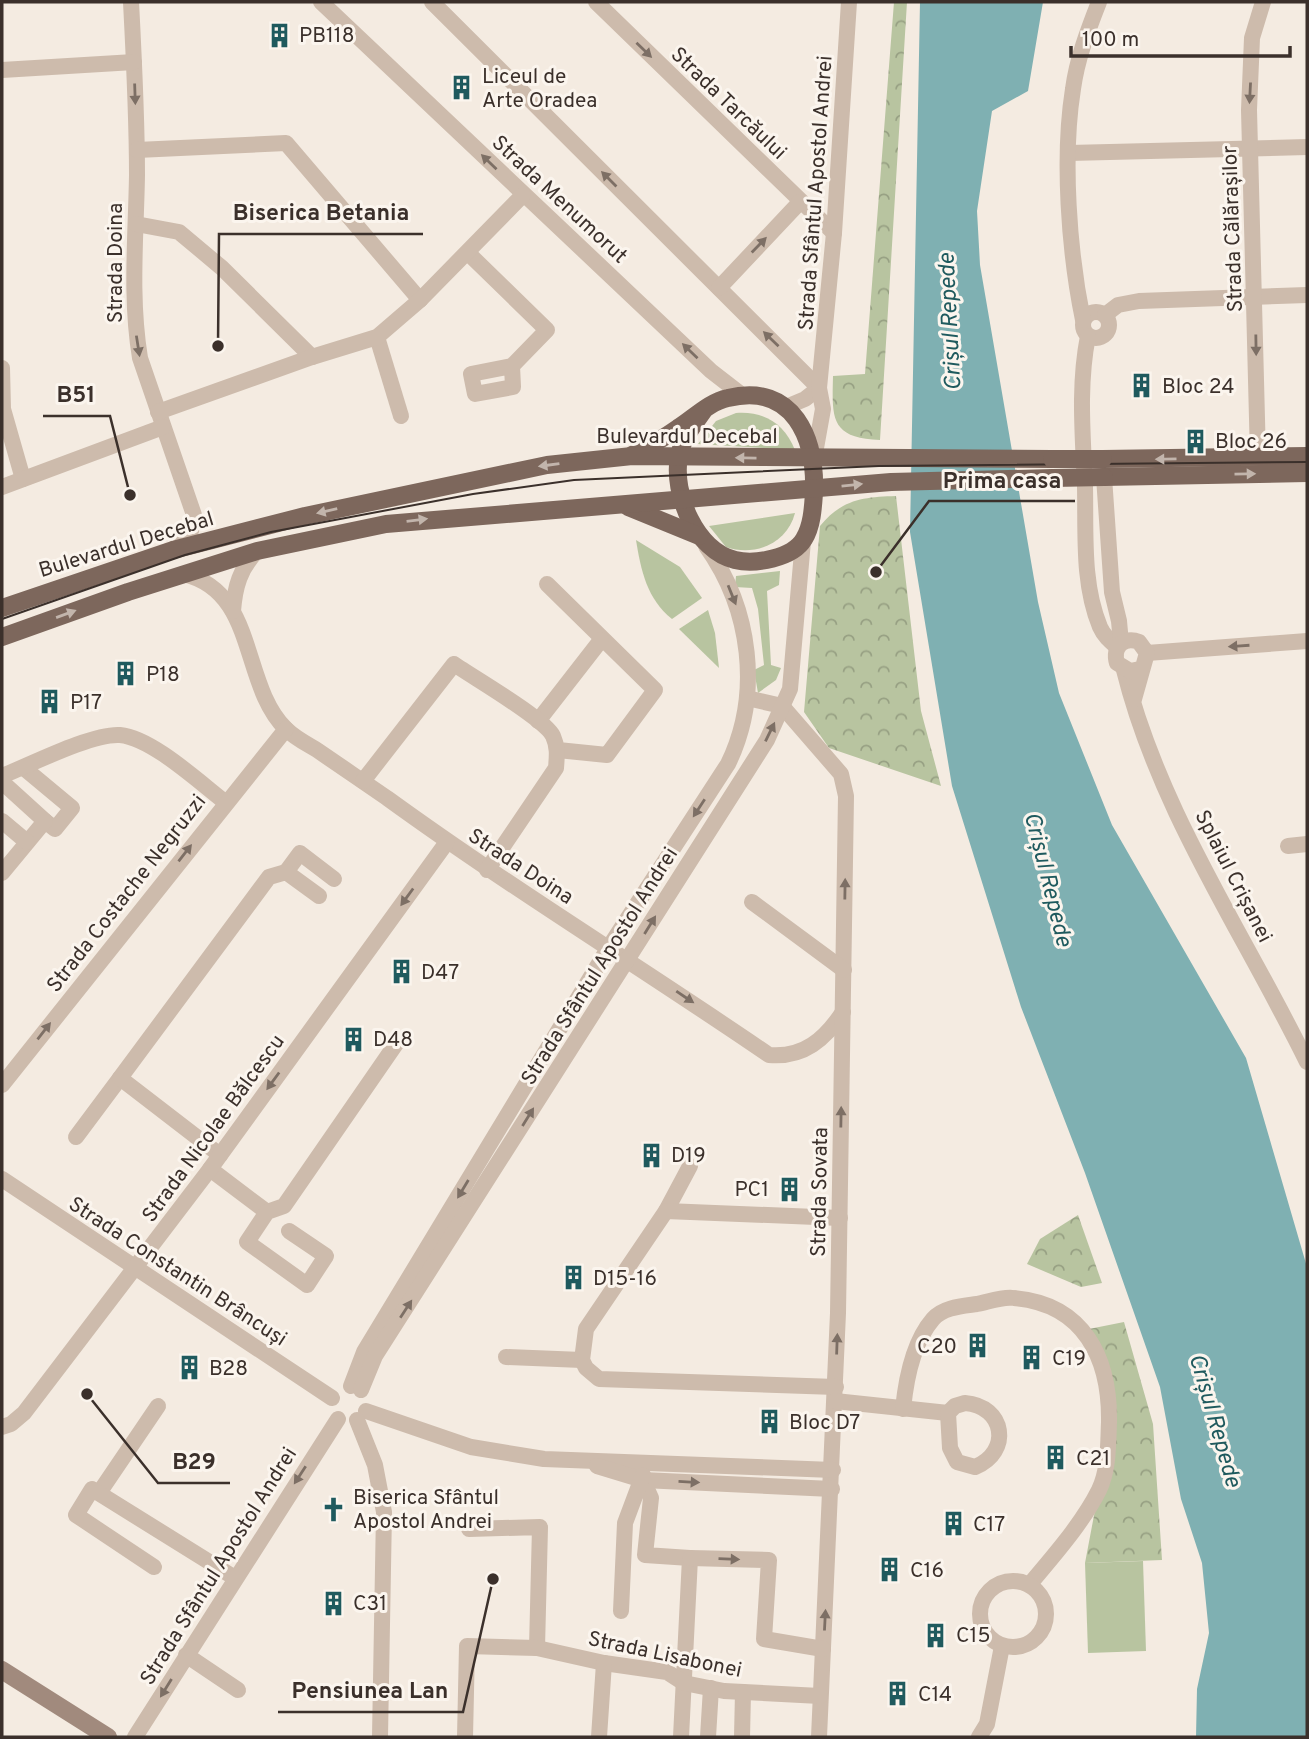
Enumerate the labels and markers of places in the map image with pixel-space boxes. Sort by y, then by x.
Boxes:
building icon: PB118 [265,21,293,49]
place label: PB118 [299,23,354,50]
place label: Liceul de Arte Oradea [482,64,597,115]
building icon: Liceul de Arte Oradea [448,74,476,102]
callout: Biserica Betania [219,190,423,234]
callout: B51 [43,372,110,416]
building icon: Bloc 24 [1128,372,1156,400]
place label: Bloc 24 [1162,374,1234,401]
building icon: Bloc 26 [1181,427,1209,455]
place label: Bloc 26 [1215,429,1287,456]
callout: Prima casa [929,457,1075,501]
building icon: P18 [112,660,140,688]
place label: P18 [146,662,180,689]
building icon: P17 [36,688,64,716]
place label: P17 [70,690,102,717]
building icon: D47 [387,958,415,986]
place label: D47 [421,960,459,987]
building icon: D48 [339,1025,367,1053]
place label: D48 [373,1027,413,1054]
building icon: D19 [637,1141,665,1169]
place label: D19 [671,1143,706,1170]
building icon: PC1 [775,1175,803,1203]
place label: PC1 [735,1177,769,1204]
building icon: D15-16 [559,1264,587,1292]
place label: D15-16 [593,1266,657,1293]
building icon: C20 [963,1332,991,1360]
place label: C20 [917,1334,957,1361]
building icon: C19 [1018,1344,1046,1372]
place label: C19 [1052,1346,1086,1373]
building icon: B28 [175,1354,203,1382]
place label: B28 [209,1356,248,1383]
building icon: Bloc D7 [755,1408,783,1436]
place label: Bloc D7 [789,1410,860,1437]
callout: B29 [158,1439,230,1483]
building icon: C21 [1042,1444,1070,1472]
place label: C21 [1076,1446,1110,1473]
place label: Biserica Sfântul Apostol Andrei [353,1485,499,1536]
church icon: Biserica Sfântul Apostol Andrei [319,1495,347,1523]
building icon: C17 [939,1510,967,1538]
place label: C17 [973,1512,1005,1539]
building icon: C16 [876,1556,904,1584]
place label: C16 [910,1558,944,1585]
building icon: C31 [319,1589,347,1617]
place label: C31 [353,1591,387,1618]
building icon: C15 [922,1621,950,1649]
place label: C15 [956,1623,990,1650]
callout: Pensiunea Lan [278,1668,463,1712]
building icon: C14 [884,1680,912,1708]
place label: C14 [918,1682,952,1709]

